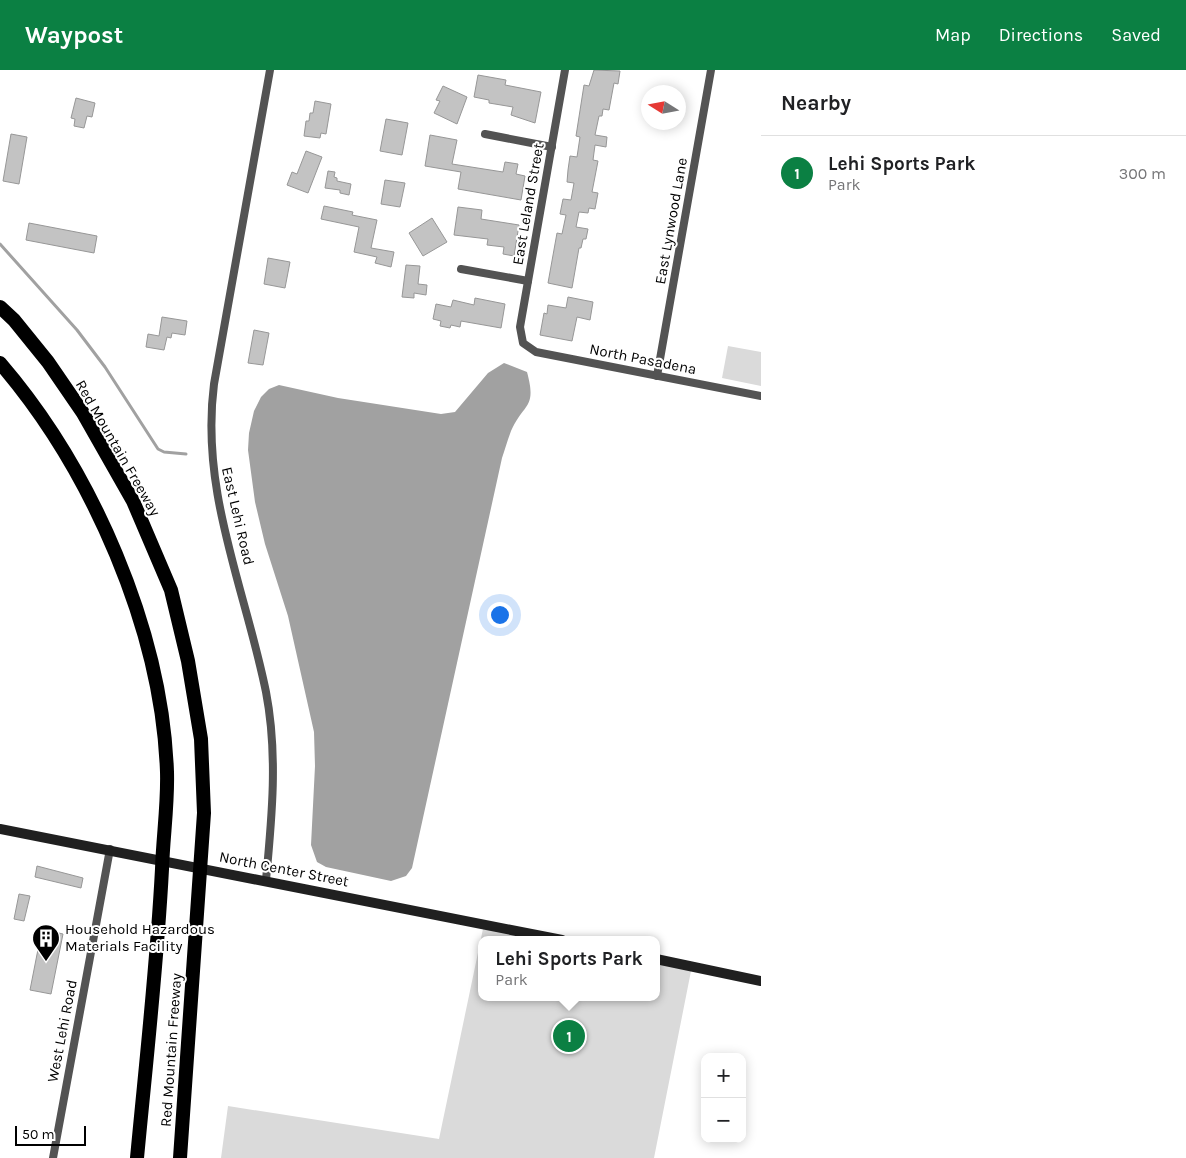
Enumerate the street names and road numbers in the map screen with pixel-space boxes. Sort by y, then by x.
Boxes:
street label: East Leland Street [508,141,548,266]
street label: East Lynwood Lane [651,156,691,286]
street label: North Pasadena [588,340,698,378]
street label: Red Mountain Freeway [72,377,164,519]
street label: East Lehi Road [218,465,258,567]
street label: North Center Street [218,848,351,890]
street label: Red Mountain Freeway [157,972,185,1128]
street label: West Lehi Road [43,978,81,1084]

